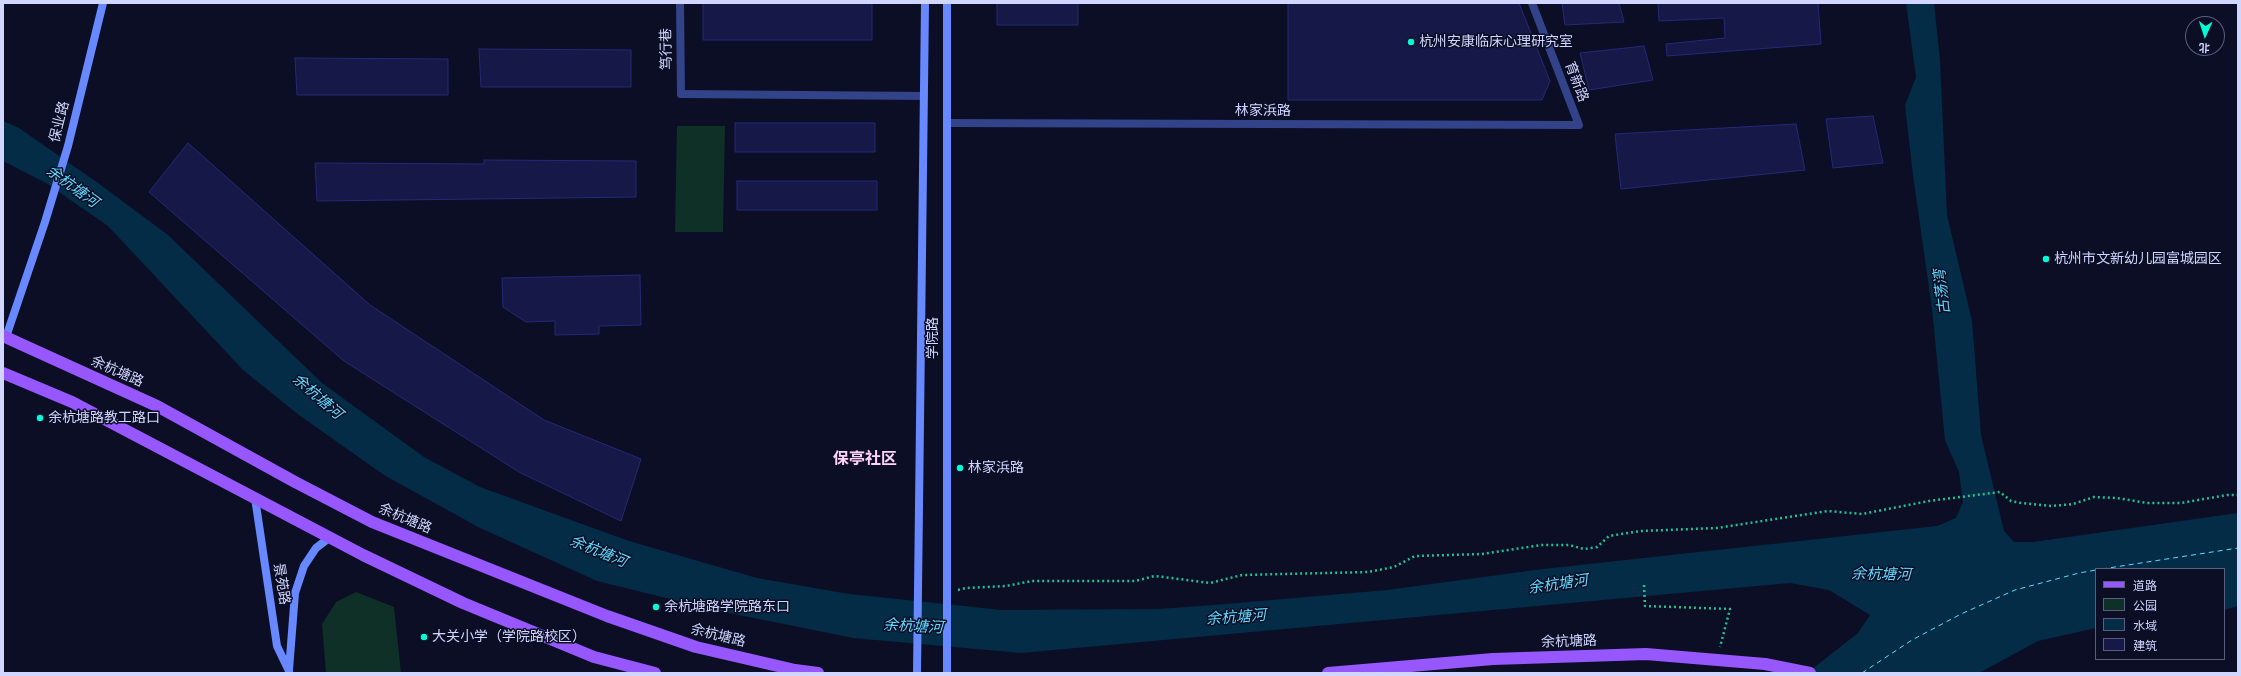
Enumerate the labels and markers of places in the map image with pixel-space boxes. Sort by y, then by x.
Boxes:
place label: 杭州安康临床心理研究室 [1419,34,1573,50]
marker: 杭州安康临床心理研究室 [1406,37,1416,47]
place label: 杭州市文新幼儿园富城园区 [2054,251,2222,267]
marker: 杭州市文新幼儿园富城园区 [2041,254,2051,264]
place label: 余杭塘路教工路口 [48,410,160,426]
marker: 余杭塘路教工路口 [35,413,45,423]
place label: 林家浜路 [968,460,1024,476]
marker: 林家浜路 [955,463,965,473]
place label: 余杭塘路学院路东口 [664,599,790,615]
marker: 余杭塘路学院路东口 [651,602,661,612]
place label: 大关小学（学院路校区） [432,629,586,645]
marker: 大关小学（学院路校区） [419,632,429,642]

